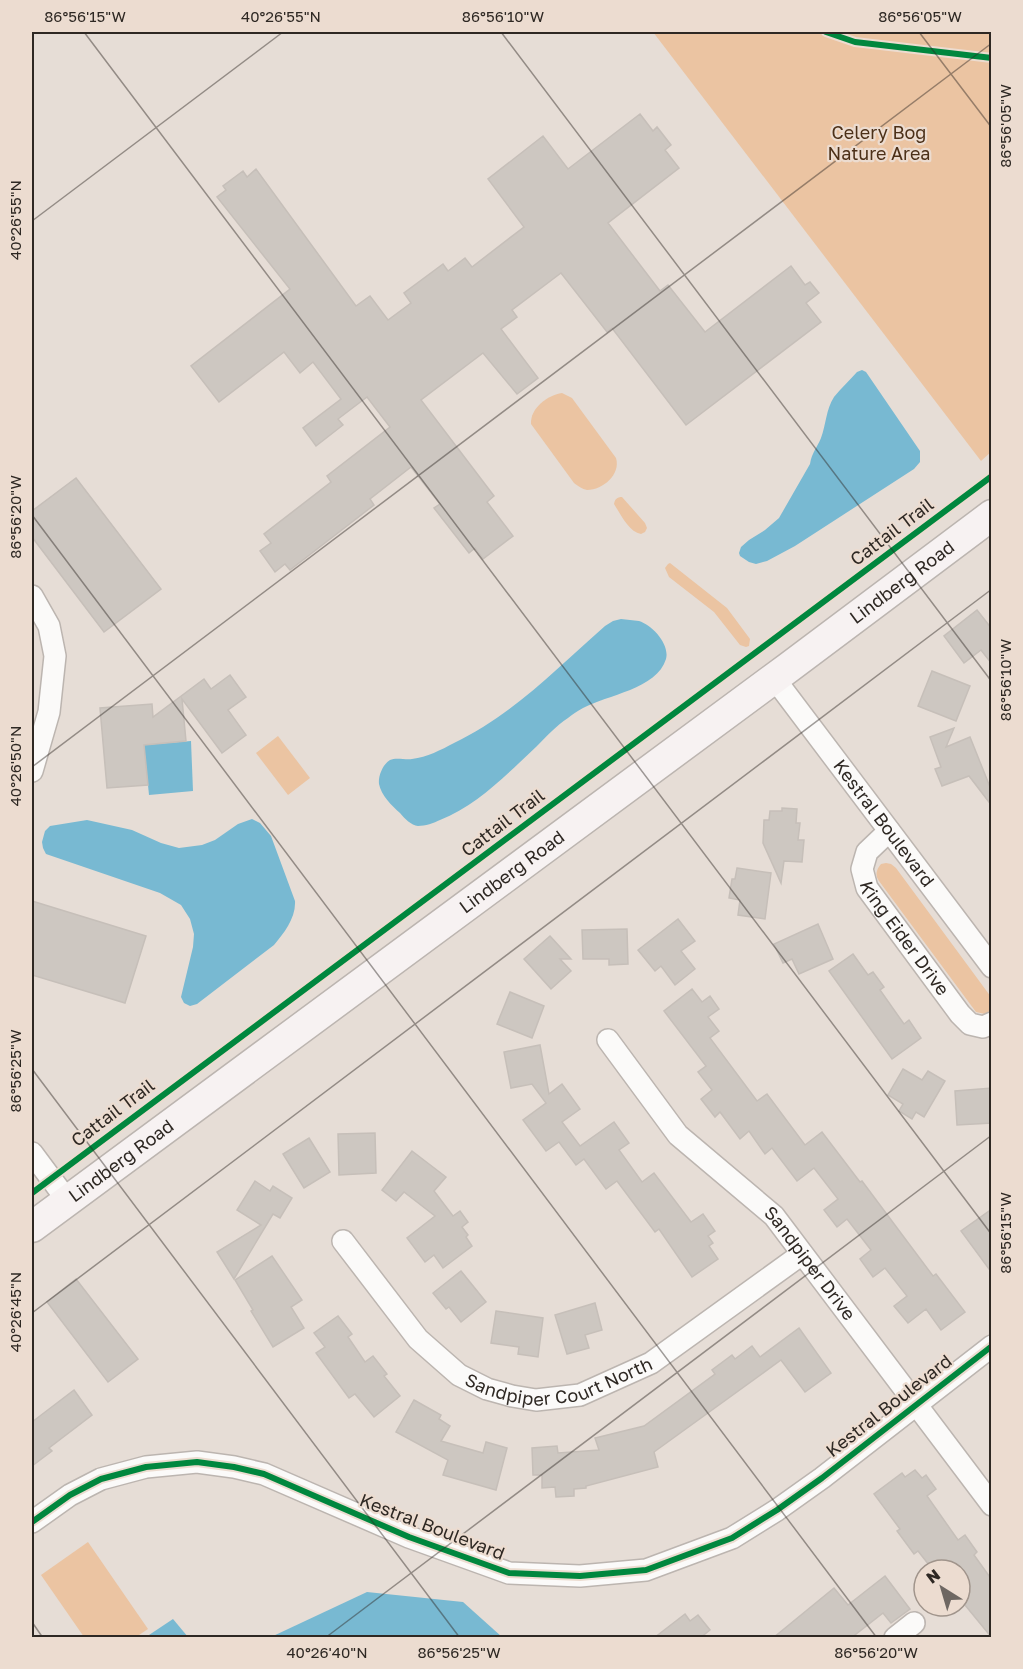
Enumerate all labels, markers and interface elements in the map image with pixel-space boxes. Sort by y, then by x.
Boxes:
text: 86°56'15"W [44,7,126,25]
text: 40°26'55"N [241,7,321,25]
text: 86°56'10"W [462,7,544,25]
text: 86°56'05"W [878,7,962,25]
text: 86°56'05"W [996,84,1014,168]
park label: Celery Bog Nature Area [827,121,931,164]
text: 40°26'55"N [6,180,24,260]
text: 86°56'20"W [6,475,24,559]
street label: Cattail Trail [845,493,938,570]
street label: Lindberg Road [845,535,958,628]
text: 86°56'10"W [996,639,1014,721]
text: 40°26'50"N [6,726,24,806]
street label: Kestral Boulevard [829,755,939,891]
street label: Cattail Trail [456,784,549,861]
street label: Lindberg Road [455,825,568,917]
street label: King Eider Drive [856,879,954,999]
text: 86°56'25"W [6,1029,24,1113]
street label: Cattail Trail [66,1074,159,1151]
street label: Lindberg Road [64,1114,178,1206]
text: 86°56'15"W [996,1192,1014,1274]
street label: Sandpiper Drive [760,1201,861,1324]
text: 40°26'45"N [6,1272,24,1352]
street label: Kestral Boulevard [821,1349,956,1461]
street label: Sandpiper Court North [462,1352,655,1410]
street label: Kestral Boulevard [357,1488,508,1564]
north arrow [912,1558,972,1618]
text: N [922,1564,944,1588]
text: 40°26'40"N [286,1643,368,1661]
text: 86°56'25"W [417,1643,501,1661]
text: 86°56'20"W [834,1643,918,1661]

